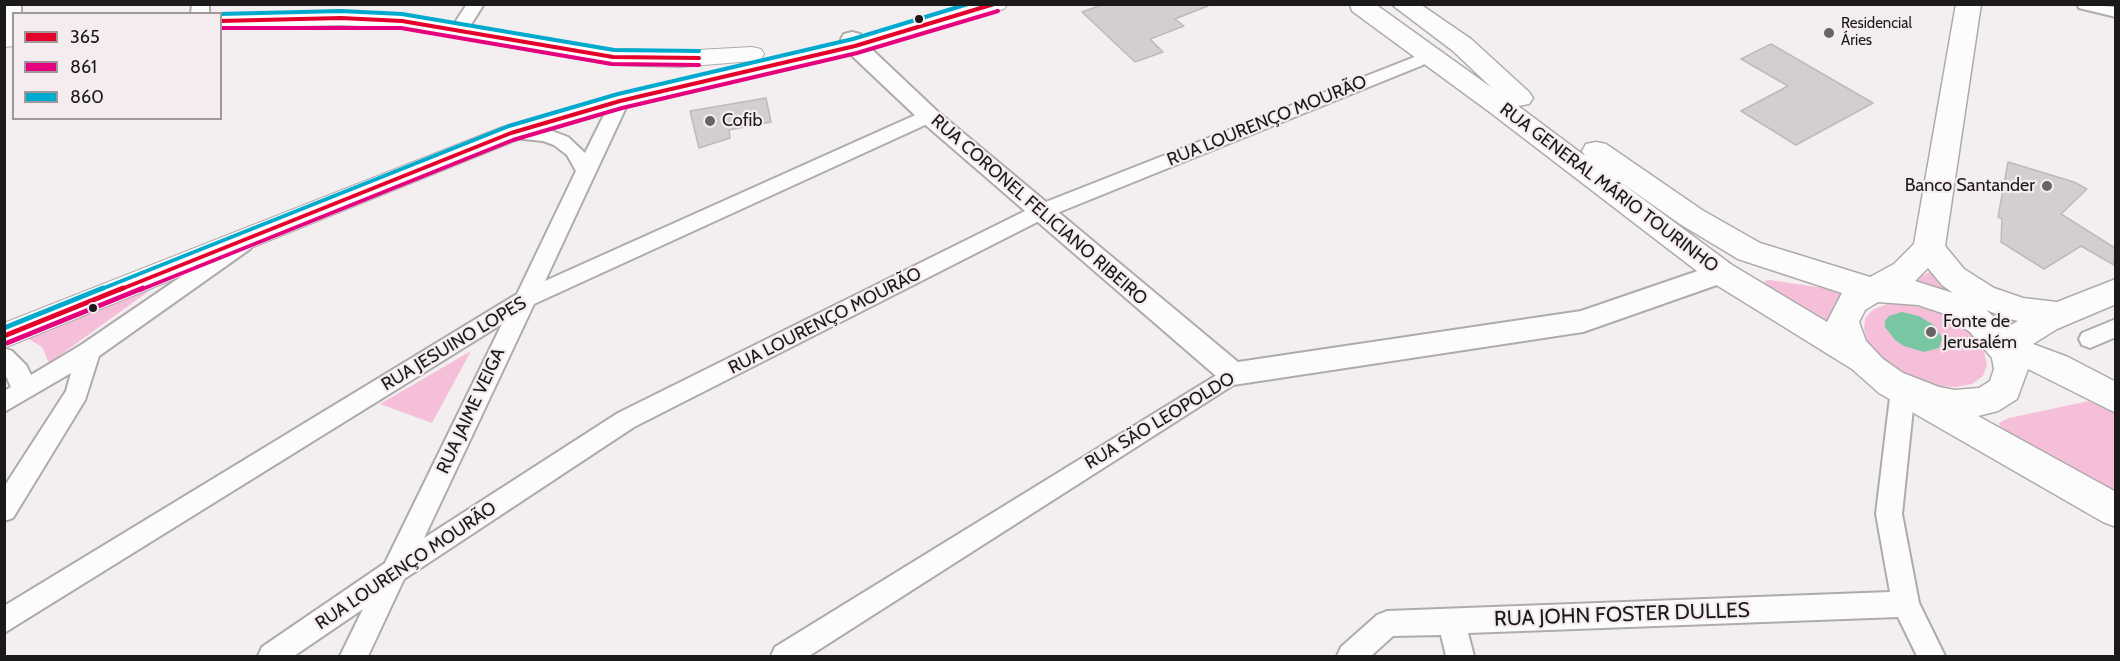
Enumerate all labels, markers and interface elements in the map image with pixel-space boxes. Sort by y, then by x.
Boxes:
legend [12,12,222,120]
unlabelled marker [913,13,925,25]
place label: Residencial Áries [1841,15,1912,50]
text: 365 [70,26,100,48]
marker: Residencial Áries [1822,26,1836,40]
text: 861 [70,56,97,78]
street label: RUA LOURENÇO MOURÃO [1164,71,1370,171]
text: 860 [70,86,104,108]
street label: RUA GENERAL MÁRIO TOURINHO [1495,99,1723,277]
place label: Cofib [722,110,762,132]
street label: RUA CORONEL FELICIANO RIBEIRO [926,110,1152,310]
marker: Cofib [703,114,717,128]
place label: Banco Santander [1905,175,2035,197]
marker: Banco Santander [2040,179,2054,193]
street label: RUA LOURENÇO MOURÃO [725,263,925,379]
street label: RUA JESUINO LOPES [378,292,530,396]
unlabelled marker [87,302,99,314]
place label: Fonte de Jerusalém [1943,311,2017,354]
marker: Fonte de Jerusalém [1924,325,1938,339]
street label: RUA JAIME VEIGA [432,345,510,477]
street label: RUA SÃO LEOPOLDO [1081,368,1239,474]
street label: RUA LOURENÇO MOURÃO [311,497,501,635]
street label: RUA JOHN FOSTER DULLES [1494,598,1750,632]

